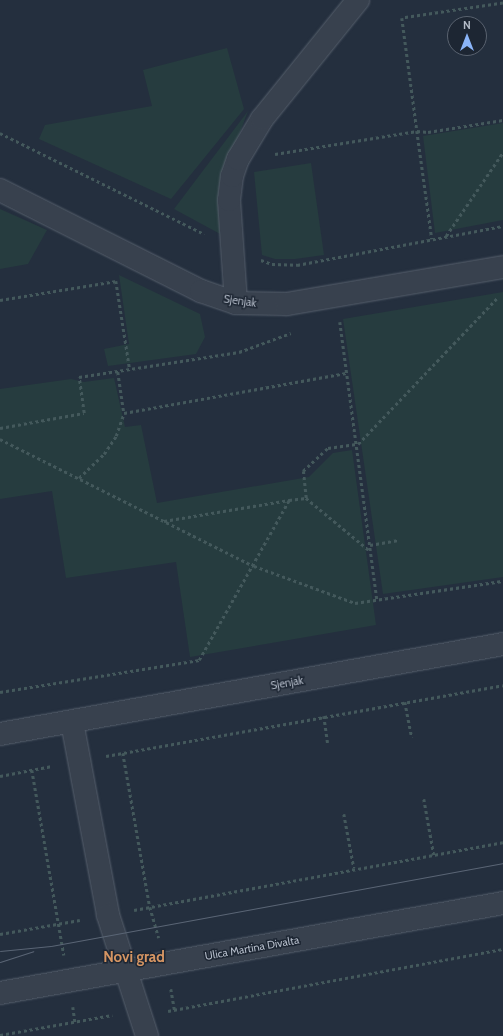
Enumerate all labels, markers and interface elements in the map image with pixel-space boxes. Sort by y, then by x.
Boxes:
north arrow [447,16,487,56]
text: N [463,18,471,32]
street label: Sjenjak [223,292,257,310]
street label: Sjenjak [270,674,304,692]
street label: Ulica Martina Divalta [204,933,300,963]
district label: Novi grad [103,949,165,967]

